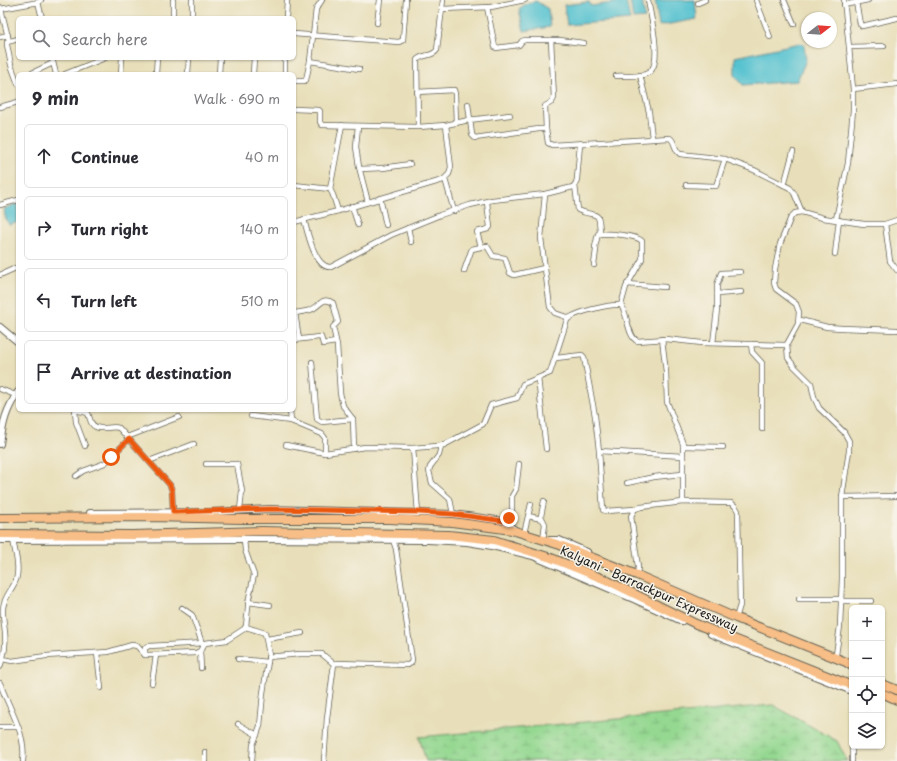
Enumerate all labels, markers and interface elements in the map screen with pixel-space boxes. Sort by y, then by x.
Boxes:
north arrow [801,12,837,48]
search box [16,16,296,60]
icon: search [30,27,52,49]
text: Search here [62,27,148,50]
text: 9 min [32,85,79,111]
text: Walk · 690 m [194,89,280,108]
icon: ahead [33,145,55,167]
text: Continue [71,145,139,168]
text: 40 m [245,147,279,166]
icon: right [33,217,55,239]
text: Turn right [71,217,148,240]
text: 140 m [240,219,279,238]
icon: left [33,289,55,311]
text: Turn left [71,289,137,312]
text: 510 m [240,291,279,310]
icon: arrive [33,361,55,383]
text: Arrive at destination [71,361,232,384]
route start [102,448,120,466]
route end [500,509,518,527]
street label: Kalyani - Barrackpur Expressway [558,541,741,636]
map controls [849,605,885,749]
button: + [849,605,885,641]
button: − [849,641,885,677]
button: locate [849,677,885,713]
button: layers [849,713,885,749]

